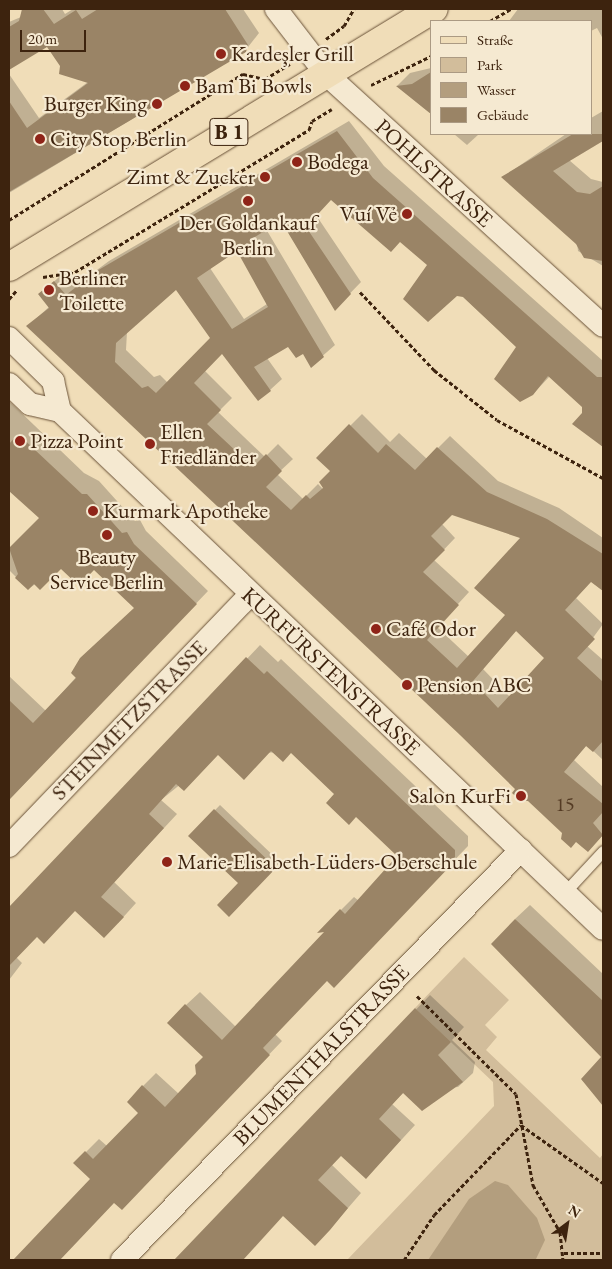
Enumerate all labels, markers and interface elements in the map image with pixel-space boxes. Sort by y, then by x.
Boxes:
scale bar [22,20,89,52]
legend [430,20,592,135]
text: 20 m [28,29,57,48]
text: Straße [477,30,513,49]
place label: Kardeşler Grill [231,41,354,67]
marker: Kardeşler Grill [215,48,227,60]
text: Park [477,55,503,74]
place label: Bam Bi Bowls [195,73,312,99]
marker: Bam Bi Bowls [179,80,191,92]
text: Wasser [477,80,516,99]
place label: Burger King [44,91,147,117]
marker: Burger King [151,98,163,110]
text: Gebäude [477,105,529,124]
street label: POHLSTRASSE [370,113,498,233]
road number: B 1 [209,114,249,150]
place label: City Stop Berlin [50,126,187,152]
marker: City Stop Berlin [34,133,46,145]
place label: Bodega [307,149,369,175]
marker: Bodega [291,156,303,168]
place label: Zimt & Zucker [127,164,255,190]
marker: Zimt & Zucker [259,171,271,183]
marker: Der Goldankauf Berlin [242,195,254,207]
place label: Vuí Vẻ [340,201,397,227]
marker: Vuí Vẻ [401,208,413,220]
place label: Der Goldankauf Berlin [179,209,317,260]
place label: Berliner Toilette [59,264,126,316]
marker: Berliner Toilette [43,284,55,296]
place label: Ellen Friedländer [160,418,256,470]
place label: Pizza Point [30,428,123,454]
marker: Pizza Point [14,435,26,447]
marker: Ellen Friedländer [144,438,156,450]
place label: Kurmark Apotheke [103,498,268,524]
marker: Kurmark Apotheke [87,505,99,517]
marker: Beauty Service Berlin [101,529,113,541]
place label: Beauty Service Berlin [50,543,164,594]
street label: KURFÜRSTENSTRASSE [236,581,426,761]
place label: Café Odor [386,616,476,642]
marker: Café Odor [370,623,382,635]
street label: STEINMETZSTRASSE [46,635,212,805]
place label: Pension ABC [417,672,531,698]
marker: Pension ABC [401,679,413,691]
place label: Salon KurFi [409,783,511,809]
marker: Salon KurFi [515,790,527,802]
house number: 15 [555,792,575,816]
place label: Marie-Elisabeth-Lüders-Oberschule [177,849,477,875]
marker: Marie-Elisabeth-Lüders-Oberschule [161,856,173,868]
street label: BLUMENTHALSTRASSE [227,959,415,1151]
north arrow [542,1199,592,1249]
text: N [565,1201,584,1222]

